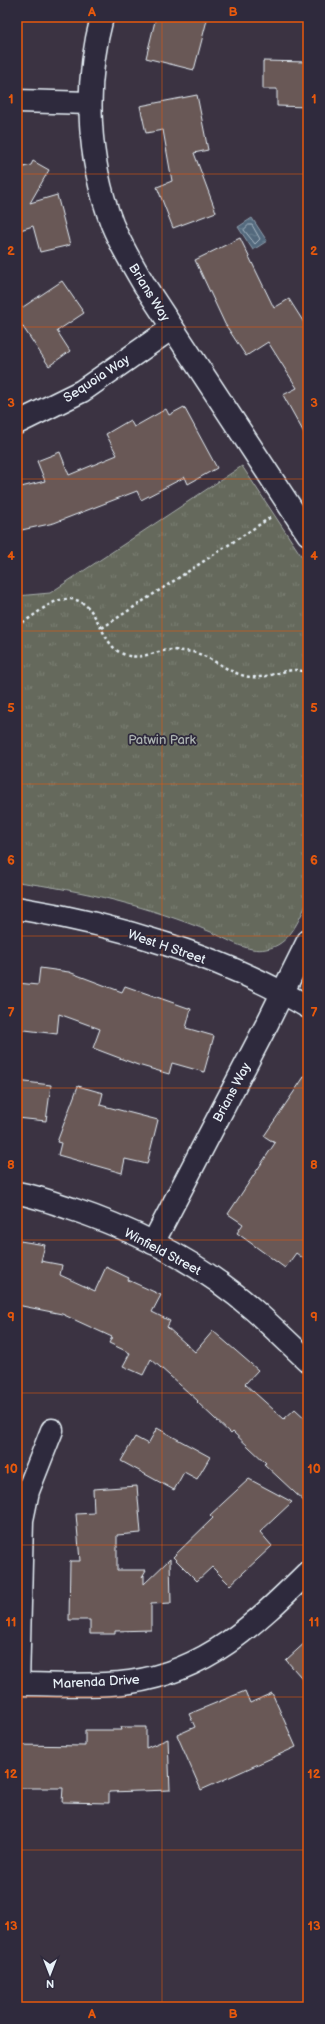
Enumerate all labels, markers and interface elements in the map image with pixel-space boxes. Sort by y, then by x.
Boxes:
text: A [87,4,96,20]
text: B [228,4,238,20]
text: 1 [8,91,14,107]
text: 1 [311,91,317,107]
text: 2 [7,243,15,259]
text: 2 [310,243,318,259]
street label: Brians Way [125,261,173,324]
street label: Sequoia Way [61,351,133,406]
text: 3 [7,395,15,411]
text: 3 [310,395,318,411]
text: 4 [7,548,15,564]
text: 4 [310,548,318,564]
text: 5 [7,700,15,716]
text: 5 [310,700,318,716]
park label: Patwin Park [128,732,196,748]
text: 6 [7,852,15,868]
text: 6 [310,852,318,868]
street label: West H Street [126,926,208,968]
text: 7 [7,1005,15,1021]
text: 7 [310,1005,318,1021]
street label: Brians Way [210,1060,254,1125]
text: 8 [7,1157,15,1173]
text: 8 [310,1157,318,1173]
street label: Winfield Street [121,1225,204,1279]
text: 9 [7,1309,15,1325]
text: 9 [310,1309,318,1325]
text: 10 [4,1461,18,1477]
text: 10 [307,1461,321,1477]
text: 11 [6,1614,16,1630]
text: 11 [309,1614,319,1630]
street label: Marenda Drive [52,1672,140,1692]
text: 12 [4,1766,18,1782]
text: 12 [307,1766,321,1782]
text: 13 [4,1918,18,1934]
text: 13 [307,1918,321,1934]
north arrow [30,1954,70,1994]
text: N [46,1977,54,1990]
text: A [87,2006,96,2022]
text: B [228,2006,238,2022]

